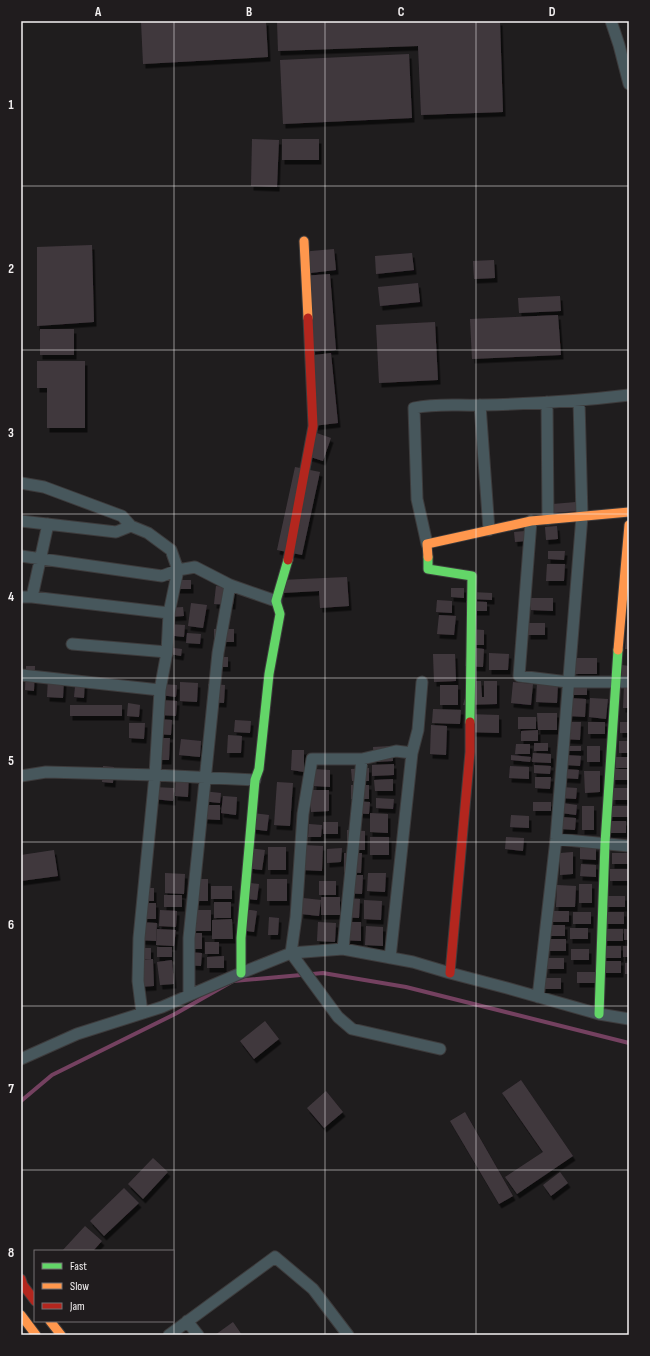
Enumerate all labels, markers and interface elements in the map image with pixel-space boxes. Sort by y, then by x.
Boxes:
text: A [94,4,102,20]
text: B [246,4,252,20]
text: C [398,4,405,20]
text: D [549,4,556,20]
text: 1 [8,97,14,113]
text: 2 [8,261,14,277]
text: 3 [8,425,14,441]
text: 4 [8,589,14,605]
text: 5 [8,753,14,769]
text: 6 [8,917,14,933]
text: 7 [8,1081,14,1097]
text: 8 [8,1245,14,1261]
legend [34,1250,174,1322]
text: Fast [70,1259,87,1274]
text: Slow [70,1279,89,1294]
text: Jam [69,1299,85,1314]

